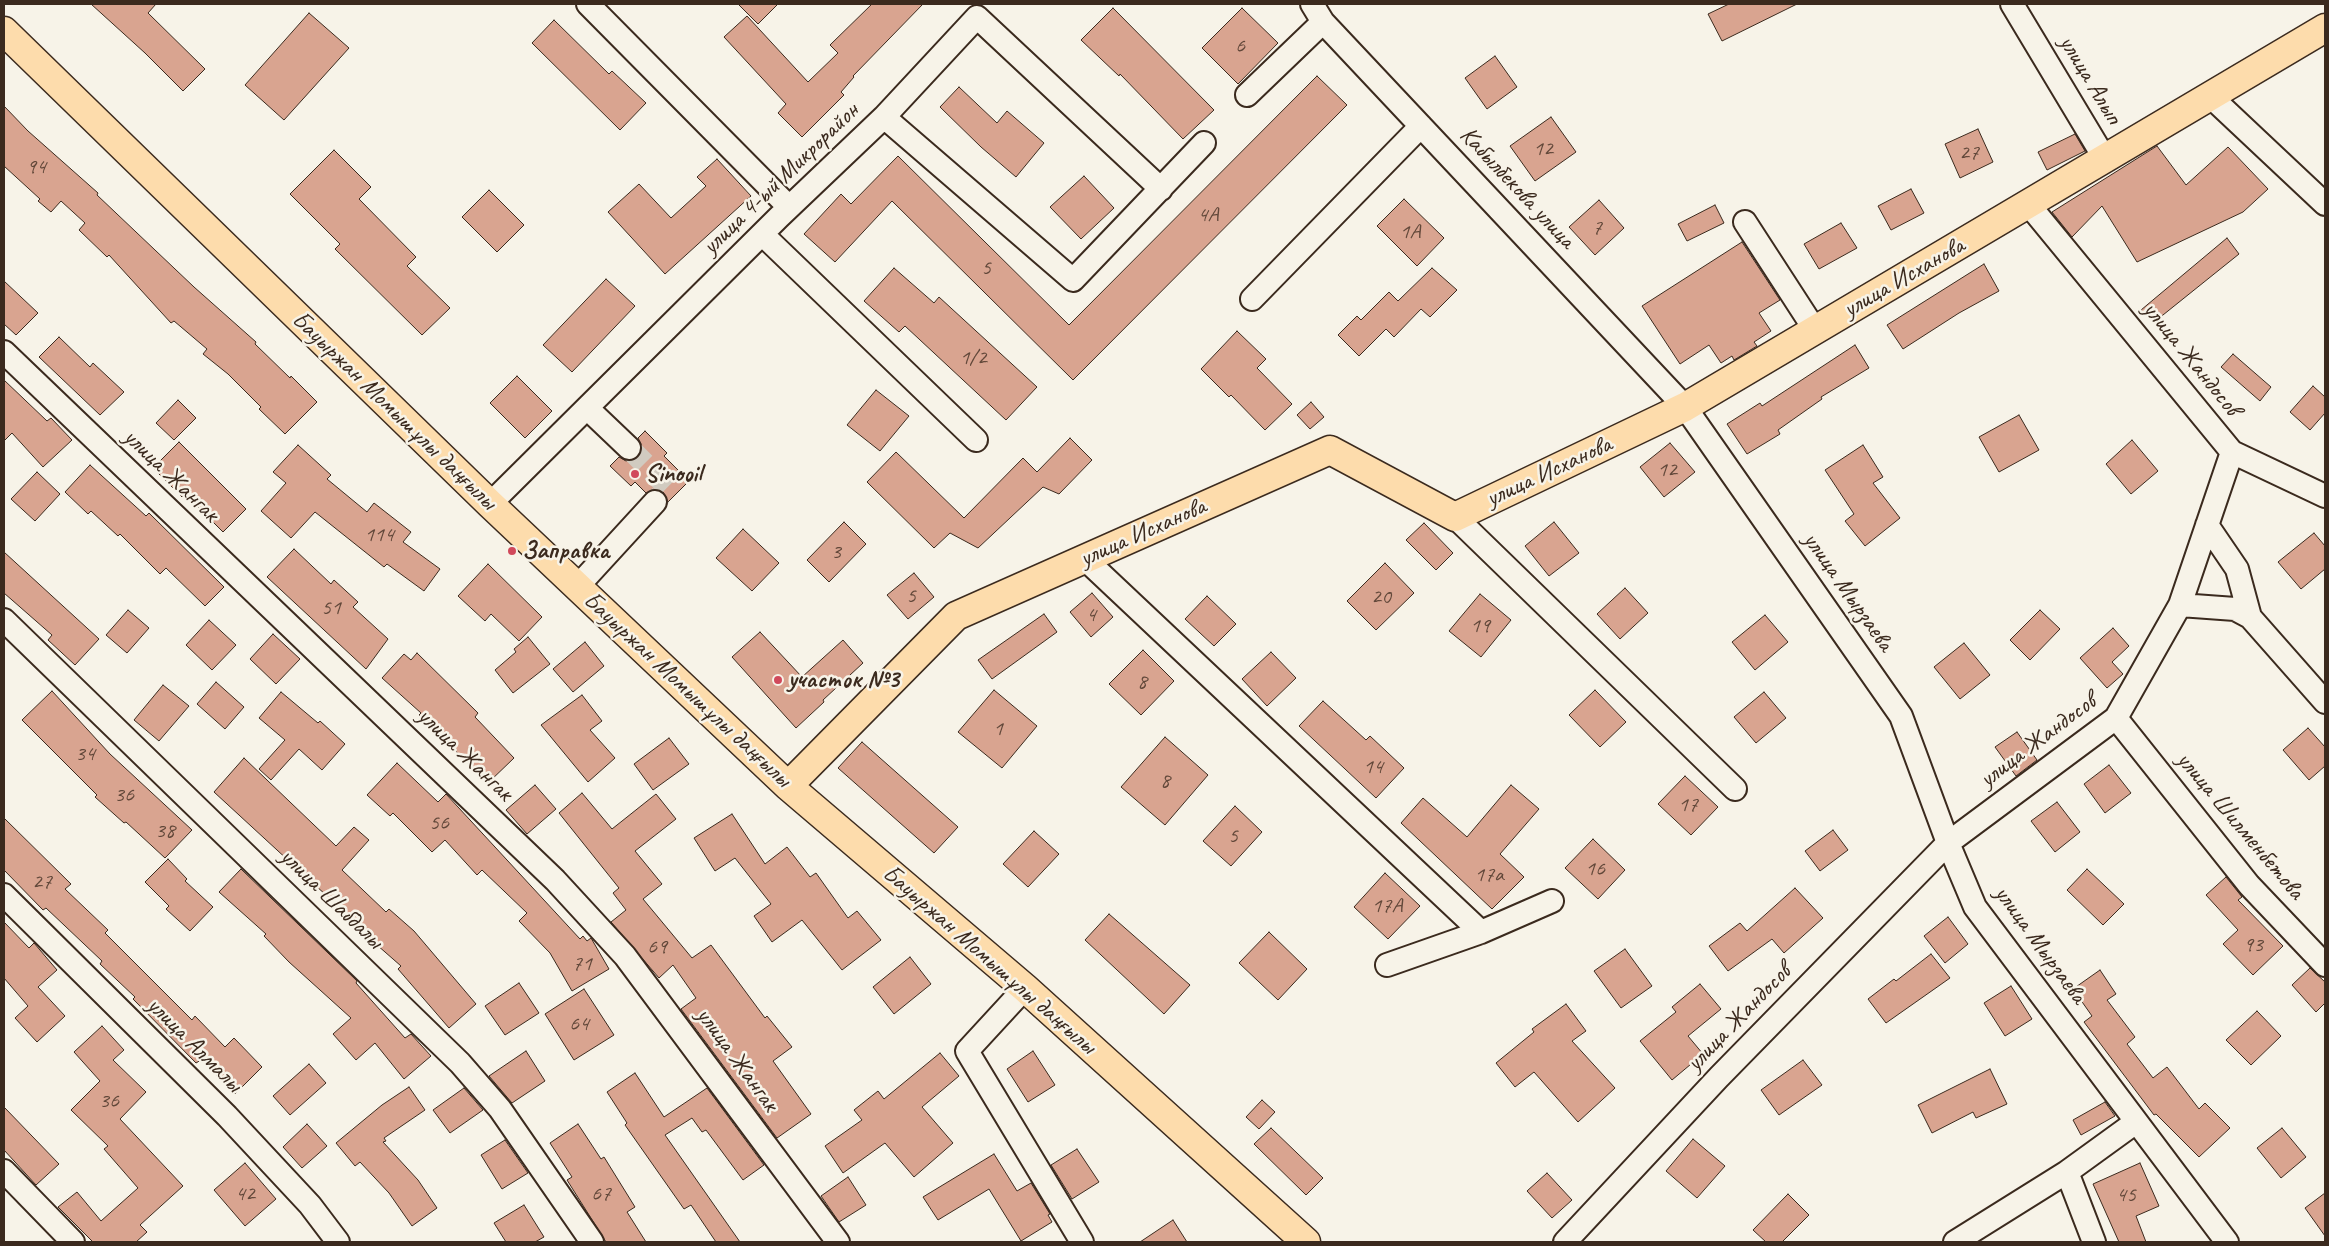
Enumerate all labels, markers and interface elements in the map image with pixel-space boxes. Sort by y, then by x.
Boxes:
street label: улица Алып [2052,30,2128,130]
house number: 6 [1235,33,1245,59]
street label: улица 4-ый Микрорайон [696,96,866,262]
street label: Кабылбекова улица [1453,121,1581,255]
house number: 12 [1533,136,1553,162]
house number: 27 [1959,140,1979,166]
house number: 94 [26,154,46,180]
house number: 4А [1198,202,1218,228]
house number: 7 [1592,215,1602,241]
house number: 1А [1400,219,1420,245]
street label: улица Исханова [1838,231,1970,325]
house number: 5 [981,255,991,281]
street label: улица Жандосов [2136,296,2246,422]
street label: Бауыржан Момышұлы даңғылы [285,305,503,517]
house number: 1/2 [959,345,987,371]
street label: улица Жангак [117,423,225,529]
street label: улица Исханова [1481,430,1617,514]
house number: 12 [1657,457,1677,483]
place label: Sinooil [645,459,702,489]
marker: Sinooil [629,468,641,480]
street label: улица Исханова [1075,492,1211,574]
house number: 114 [364,522,394,548]
street label: улица Мырзаева [1796,527,1900,657]
place label: Заправка [522,536,609,566]
house number: 3 [831,539,841,565]
marker: Заправка [506,545,518,557]
house number: 5 [906,583,916,609]
house number: 20 [1371,584,1391,610]
street label: Бауыржан Момышұлы даңғылы [577,586,797,794]
house number: 51 [321,595,341,621]
house number: 4 [1086,602,1096,628]
house number: 19 [1470,613,1490,639]
place label: участок №3 [788,665,899,695]
house number: 8 [1137,669,1147,695]
marker: участок №3 [772,674,784,686]
street label: улица Жандосов [1974,687,2102,795]
street label: улица Жангак [411,702,519,808]
house number: 1 [993,716,1003,742]
house number: 34 [75,741,95,767]
street label: улица Шилменбетова [2169,746,2311,906]
house number: 14 [1363,754,1383,780]
house number: 8 [1160,768,1170,794]
house number: 36 [114,782,134,808]
house number: 17 [1678,792,1698,818]
house number: 56 [429,810,449,836]
house number: 38 [155,818,175,844]
house number: 5 [1228,823,1238,849]
street label: улица Шабдалы [273,842,389,956]
house number: 16 [1585,856,1605,882]
street label: Бауыржан Момышұлы даңғылы [876,859,1102,1061]
house number: 17а [1474,862,1504,888]
house number: 27 [32,869,52,895]
street label: улица Мырзаева [1987,880,2093,1010]
house number: 17А [1372,893,1402,919]
house number: 93 [2243,932,2263,958]
house number: 69 [647,934,667,960]
house number: 71 [572,951,592,977]
street label: улица Жандосов [1680,958,1798,1078]
street label: улица Алмалы [140,991,248,1099]
street label: улица Жангак [689,1002,785,1118]
house number: 64 [569,1011,589,1037]
house number: 36 [99,1088,119,1114]
house number: 42 [235,1181,255,1207]
house number: 67 [591,1181,611,1207]
house number: 45 [2116,1182,2136,1208]

